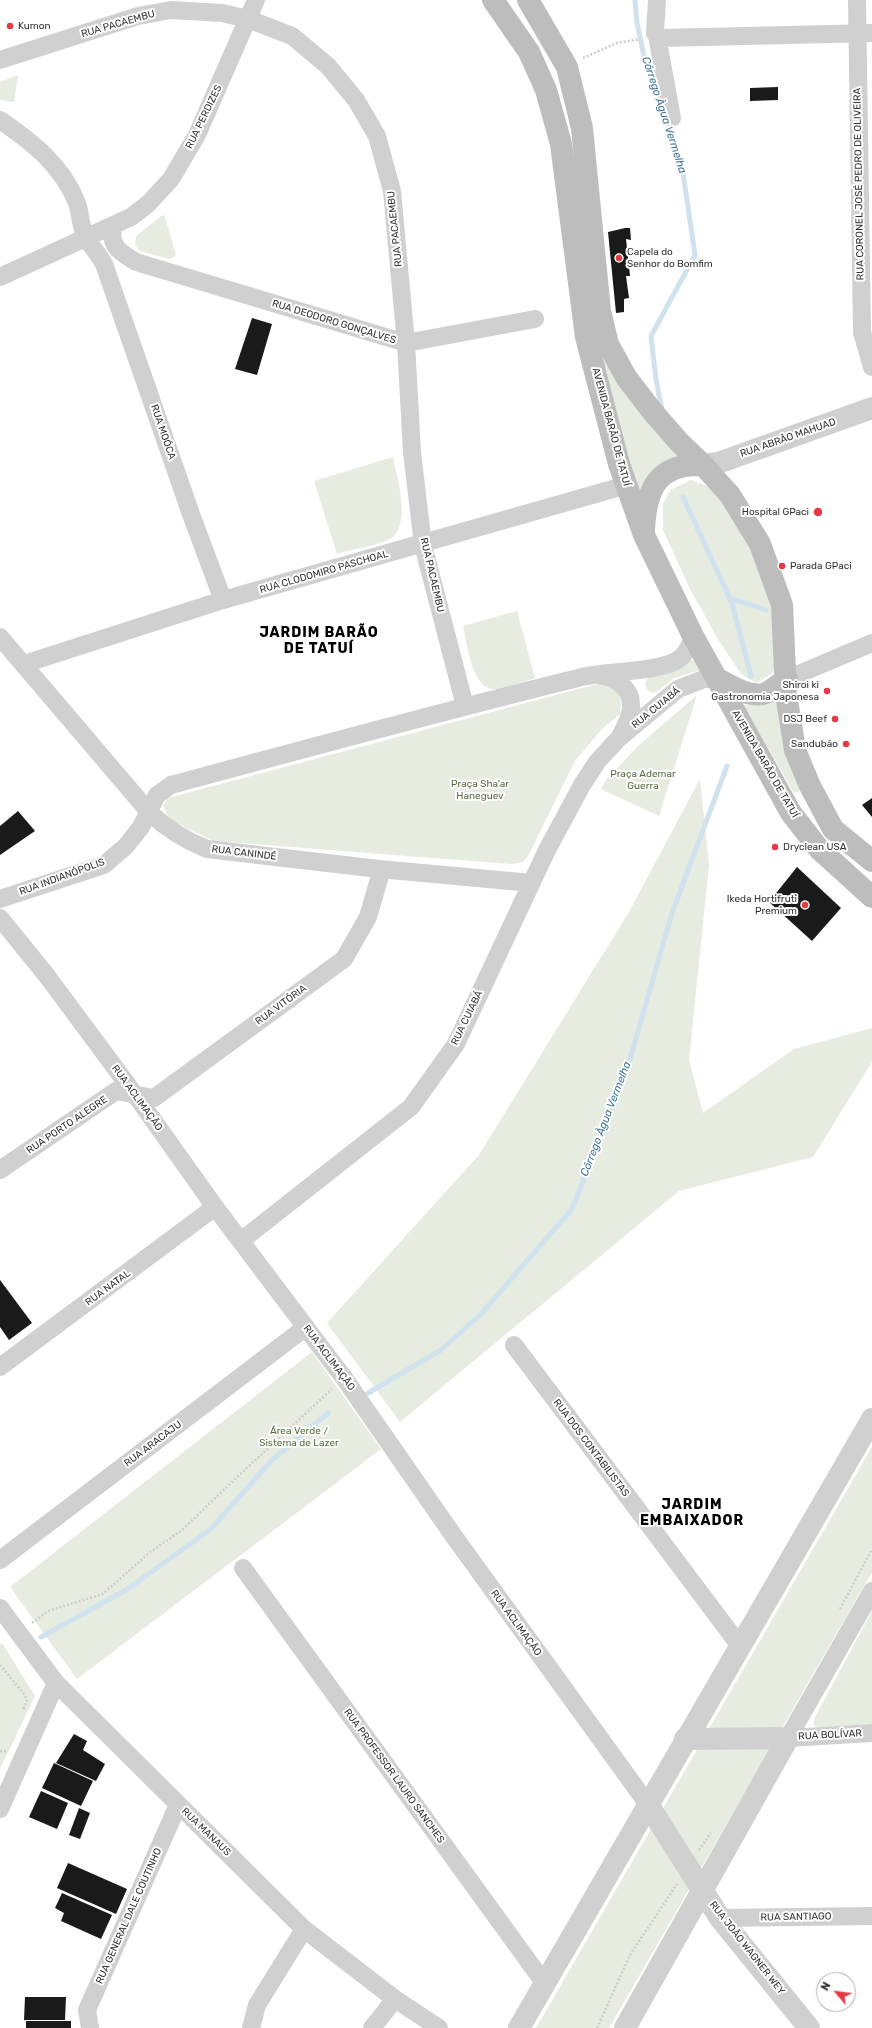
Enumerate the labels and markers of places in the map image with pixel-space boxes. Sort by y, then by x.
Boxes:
place label: Kumon [18,20,50,32]
marker: Kumon [5,21,15,31]
place label: Capela do Senhor do Bomfim [627,246,713,270]
marker: Capela do Senhor do Bomfim [614,253,624,263]
place label: Hospital GPaci [742,506,809,518]
marker: Hospital GPaci [812,506,824,518]
place label: Parada GPaci [790,560,852,572]
marker: Parada GPaci [777,561,787,571]
place label: Shiroi ki Gastronomia Japonesa [711,679,819,702]
marker: Shiroi ki Gastronomia Japonesa [822,686,832,696]
place label: DSJ Beef [783,713,827,725]
marker: DSJ Beef [830,714,840,724]
place label: Sandubão [791,738,838,750]
marker: Sandubão [841,739,851,749]
place label: Dryclean USA [783,841,846,853]
marker: Dryclean USA [770,842,780,852]
place label: Ikeda Hortifruti Premium [727,893,797,916]
marker: Ikeda Hortifruti Premium [800,900,810,910]

